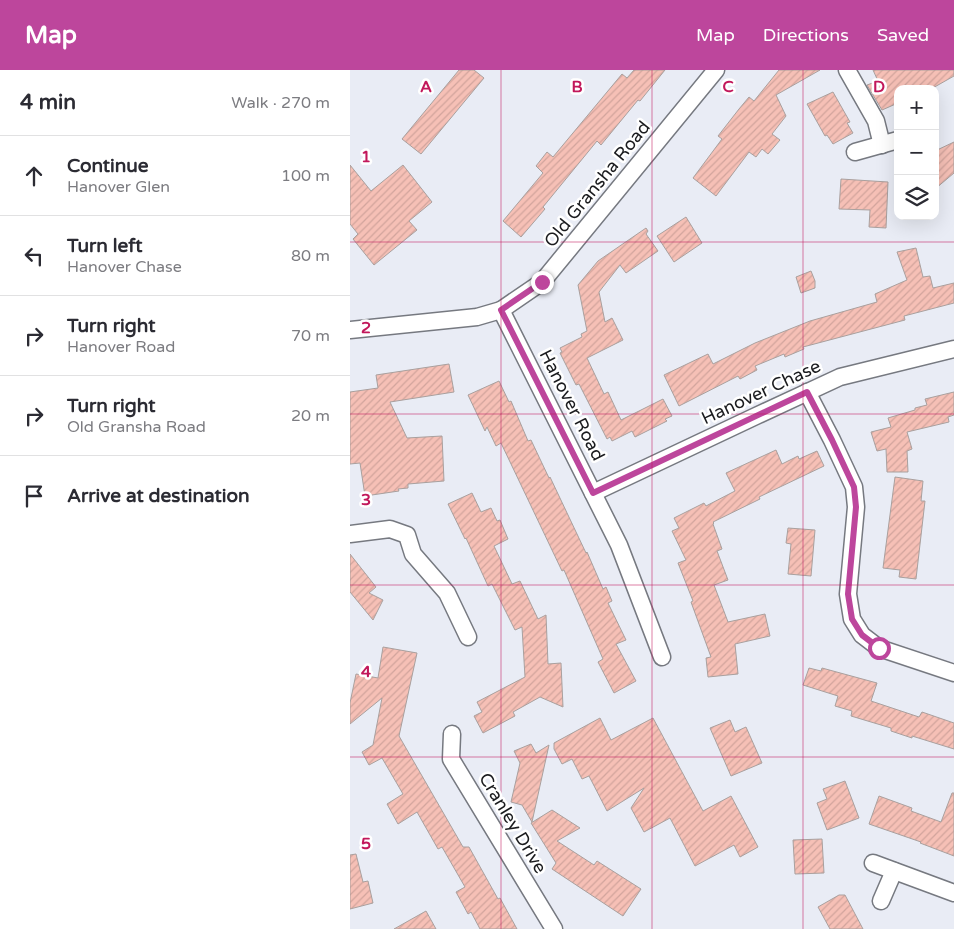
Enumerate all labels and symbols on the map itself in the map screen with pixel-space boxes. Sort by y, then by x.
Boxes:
text: A [420,77,432,97]
text: B [571,77,583,97]
text: C [722,77,734,97]
text: D [873,77,885,97]
street label: Old Gransha Road [539,116,655,252]
text: 1 [361,147,371,167]
route end [531,271,554,294]
text: 2 [361,318,371,338]
street label: Hanover Road [535,346,609,464]
street label: Hanover Chase [698,355,824,429]
text: 3 [361,490,371,510]
route start [868,637,891,660]
text: 4 [361,662,371,682]
street label: Cranley Drive [474,769,552,877]
text: 5 [361,834,371,854]

